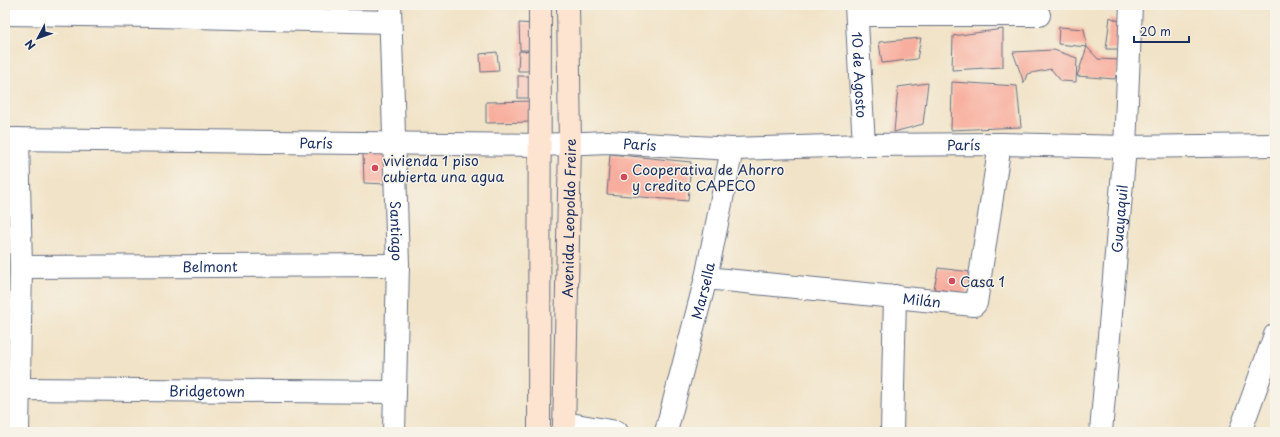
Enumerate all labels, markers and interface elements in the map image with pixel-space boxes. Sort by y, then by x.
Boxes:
north arrow [18,18,58,58]
scale bar [1134,18,1189,44]
text: 20 m [1140,22,1171,40]
street label: 10 de Agosto [847,31,873,119]
text: N [21,36,39,54]
street label: París [299,132,333,153]
street label: París [623,132,657,155]
street label: París [947,134,980,155]
street label: Avenida Leopoldo Freire [556,138,581,298]
place label: vivienda 1 piso cubierta una agua [383,150,504,187]
place label: Cooperativa de Ahorro y credito CAPECO [632,159,785,196]
marker: vivienda 1 piso cubierta una agua [370,163,380,173]
marker: Cooperativa de Ahorro y credito CAPECO [619,172,629,182]
street label: Guayaquil [1106,184,1132,254]
street label: Santiago [386,200,408,261]
street label: Belmont [182,255,238,277]
street label: Marsella [685,260,719,321]
place label: Casa 1 [960,271,1005,292]
marker: Casa 1 [947,276,957,286]
street label: Milán [902,287,942,312]
street label: Bridgetown [169,380,245,401]

